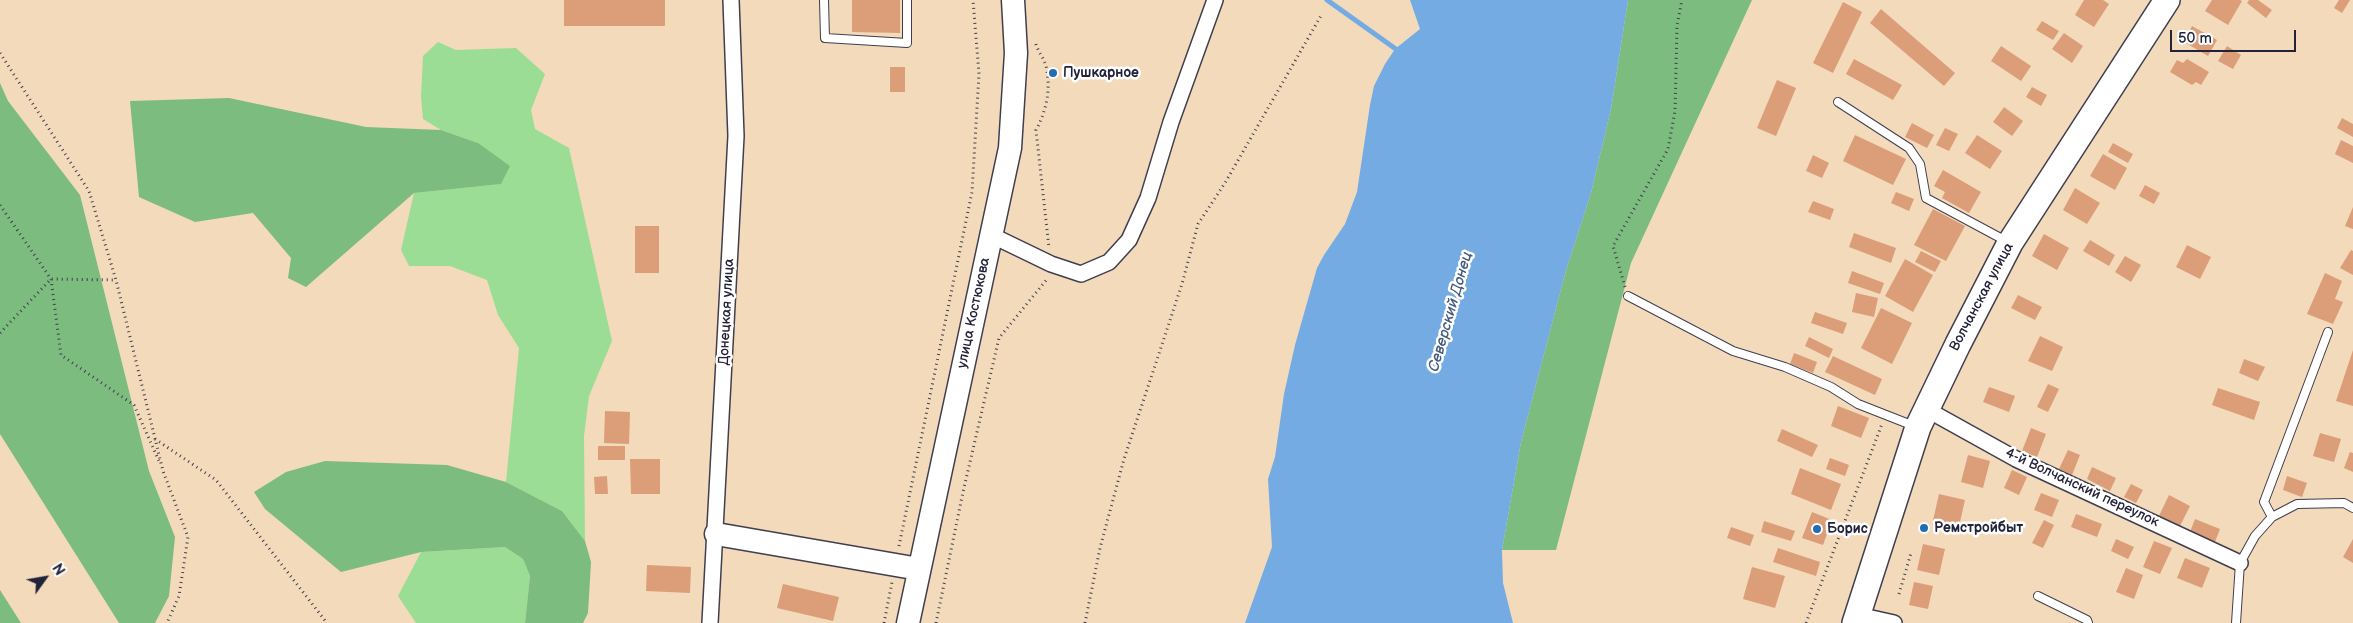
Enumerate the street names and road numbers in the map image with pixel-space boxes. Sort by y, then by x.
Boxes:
street label: Волчанская улица [1946,240,2018,354]
street label: улица Костюкова [954,256,994,370]
street label: Донецкая улица [716,258,738,366]
street label: 4-й Волчанский переулок [2003,445,2161,531]

